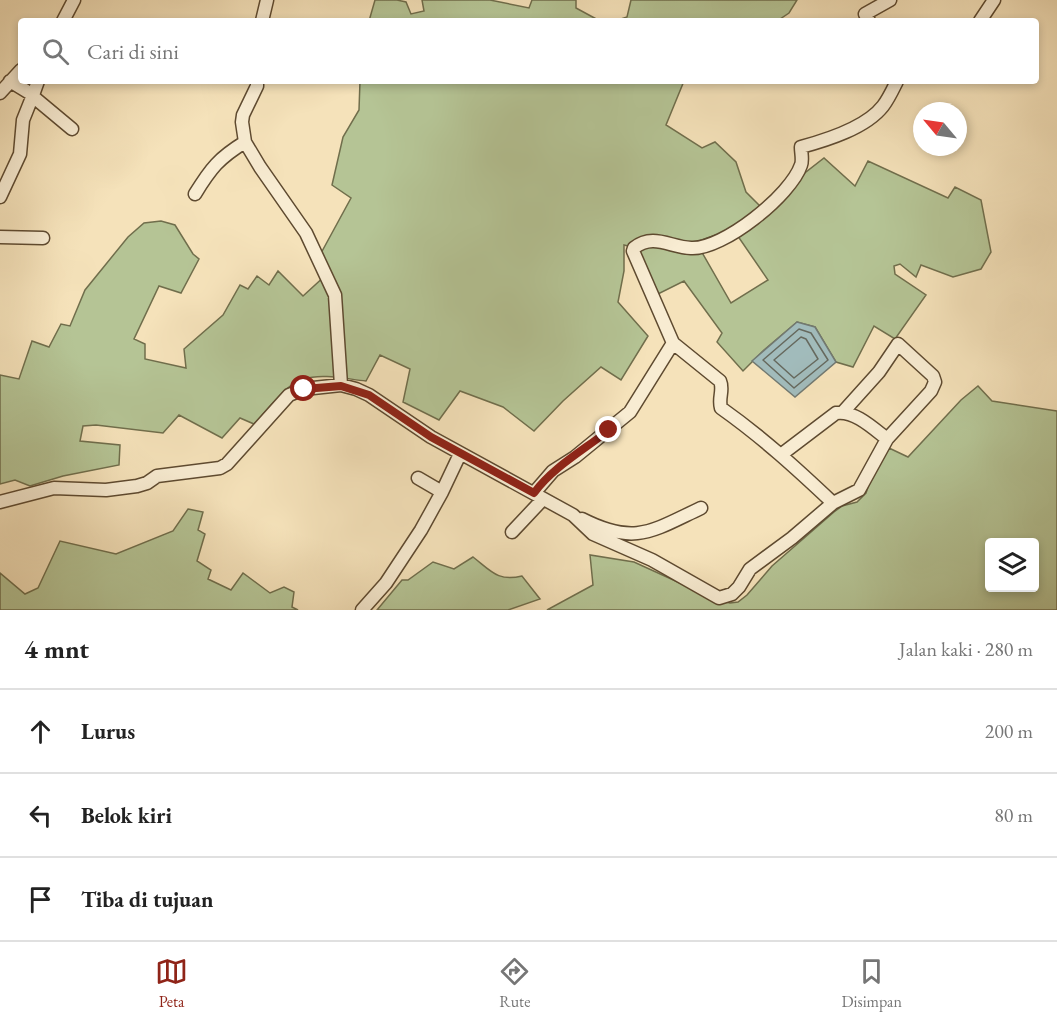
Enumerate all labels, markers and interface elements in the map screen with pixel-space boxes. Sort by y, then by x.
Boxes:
search box [18,18,1039,84]
icon: search [39,35,72,68]
text: Cari di sini [87,37,179,66]
north arrow [913,102,967,156]
route start [290,375,316,401]
route end [595,416,621,442]
map controls [985,538,1039,592]
button: layers [985,538,1039,592]
text: 4 mnt [24,632,89,666]
text: Jalan kaki · 280 m [899,636,1033,662]
icon: ahead [24,715,57,748]
text: Lurus [81,717,135,746]
text: 200 m [985,718,1033,744]
icon: left [24,799,57,832]
text: Belok kiri [81,801,172,830]
text: 80 m [994,802,1033,828]
icon: arrive [24,883,57,916]
text: Tiba di tujuan [81,885,213,914]
tab: Peta [155,955,188,1012]
tab: Rute [498,955,531,1012]
tab: Disimpan [842,955,902,1012]

